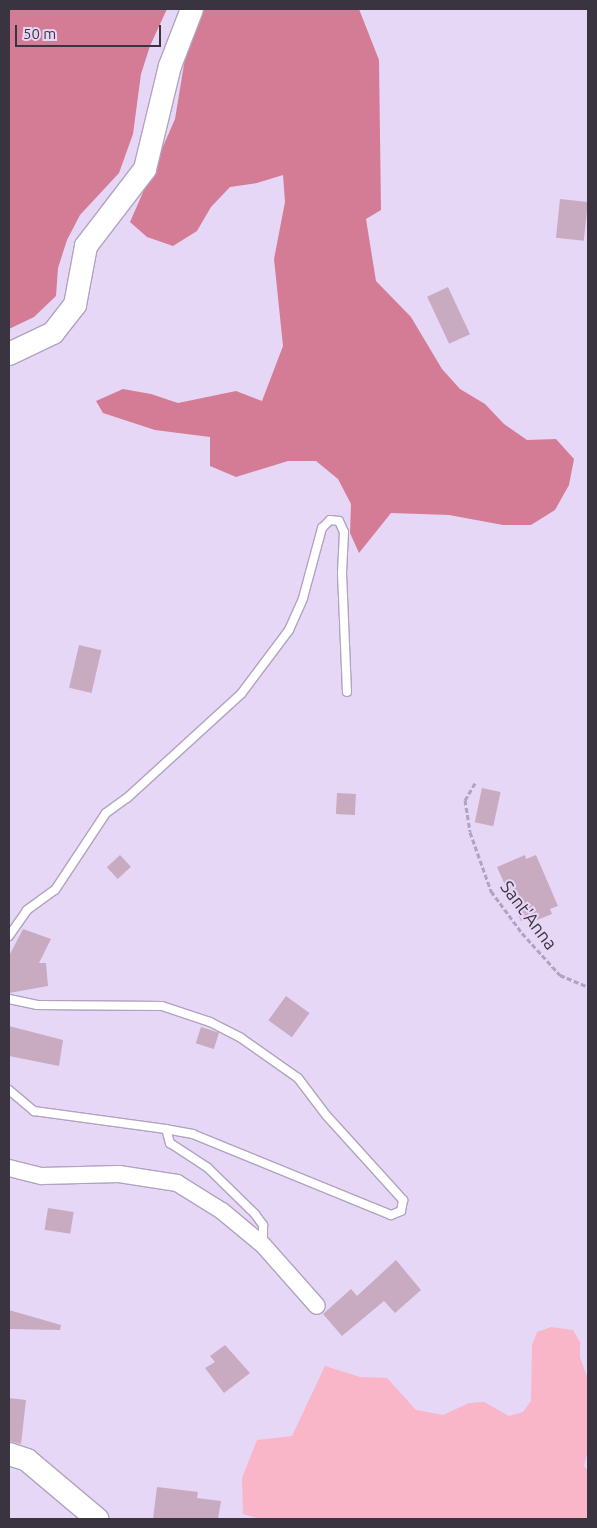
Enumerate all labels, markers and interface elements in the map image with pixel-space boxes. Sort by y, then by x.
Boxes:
scale bar [18,15,164,47]
text: 50 m [23,25,56,42]
street label: Sant'Anna [496,876,562,954]

